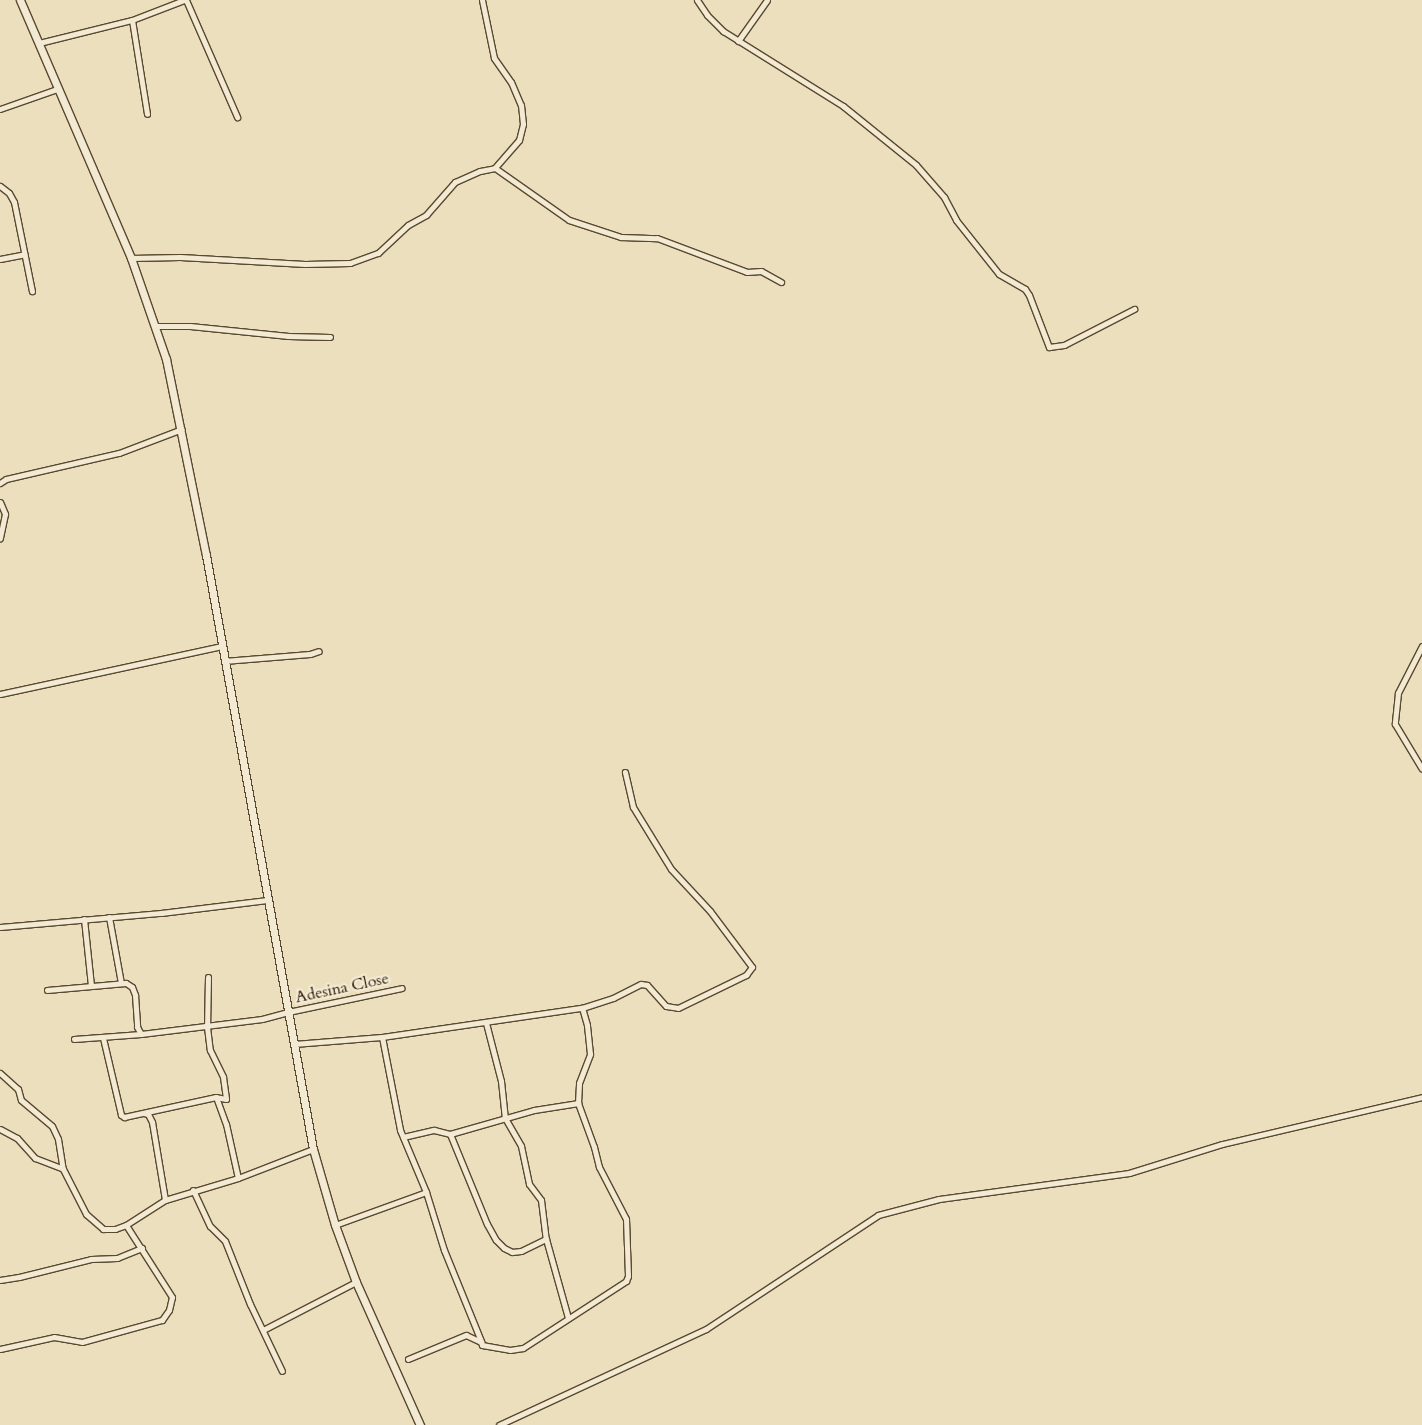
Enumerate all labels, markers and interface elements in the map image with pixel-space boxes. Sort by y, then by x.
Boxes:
street label: Adesina Close [294,969,390,1007]

